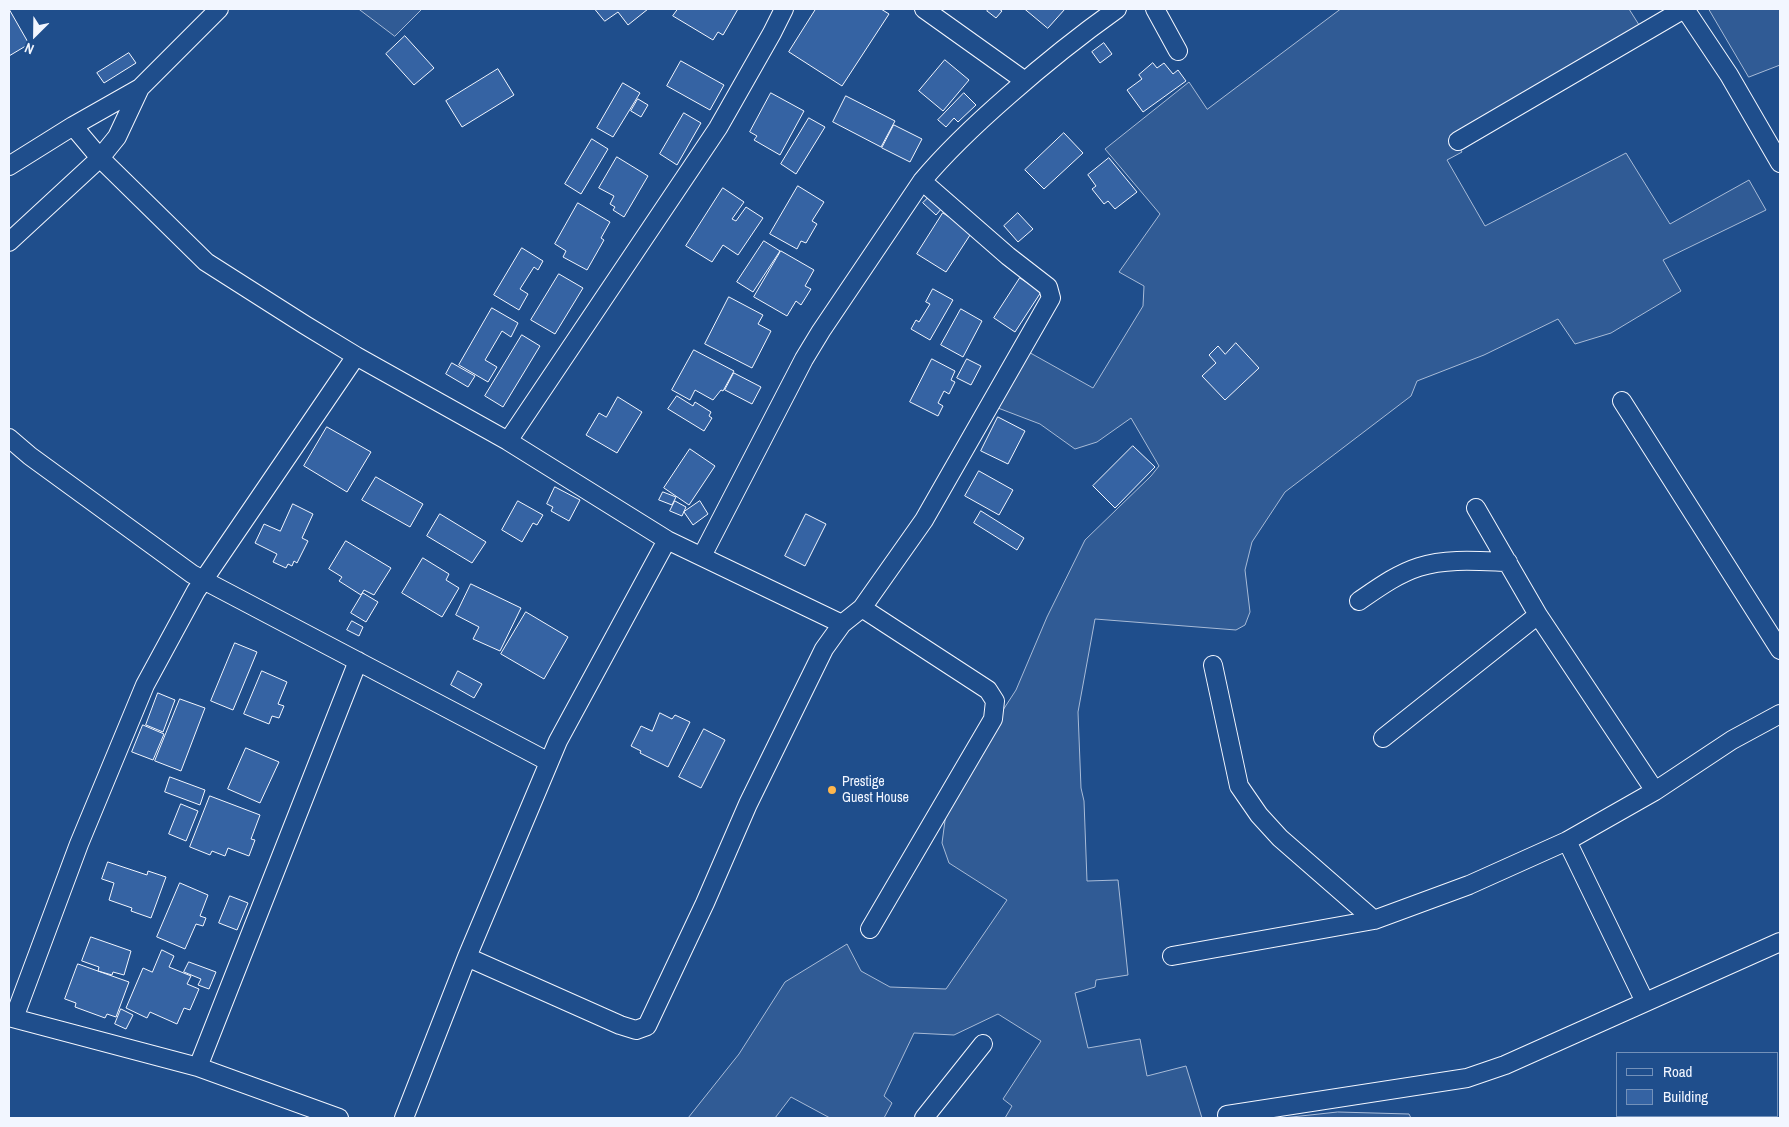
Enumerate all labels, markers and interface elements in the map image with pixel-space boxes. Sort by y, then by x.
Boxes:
north arrow [10,10,60,60]
text: N [22,39,36,59]
place label: Prestige Guest House [842,774,909,806]
marker: Prestige Guest House [826,784,838,796]
legend [1616,1052,1779,1117]
text: Road [1663,1061,1692,1082]
text: Building [1663,1086,1708,1107]

